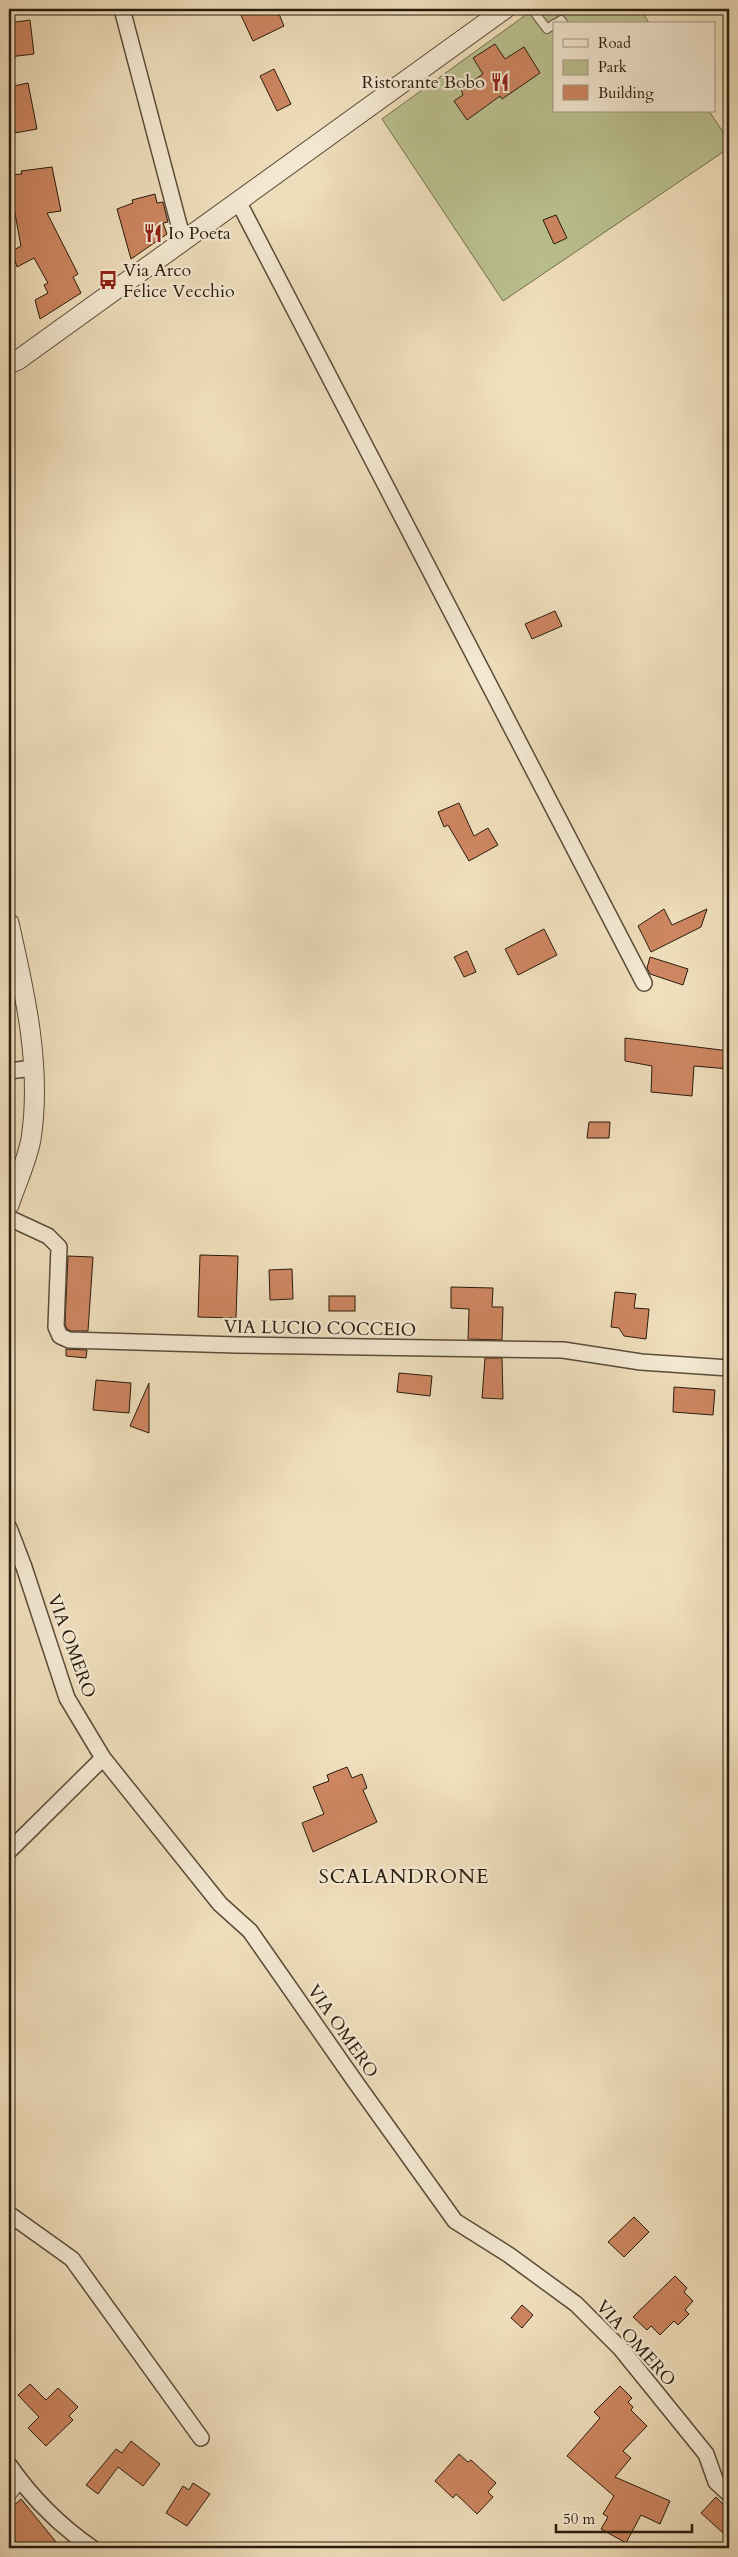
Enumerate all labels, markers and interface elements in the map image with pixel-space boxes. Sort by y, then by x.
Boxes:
legend [553,22,716,112]
text: Road [598,33,631,53]
text: Park [598,57,627,77]
place label: Ristorante Bobo [361,70,485,95]
restaurant icon: Ristorante Bobo [489,71,511,93]
text: Building [598,83,654,103]
place label: Io Poeta [168,221,231,246]
restaurant icon: Io Poeta [142,222,164,244]
place label: Via Arco Felice Vecchio [123,258,235,304]
bus stop icon: Via Arco Felice Vecchio [97,269,119,291]
street label: VIA LUCIO COCCEIO [224,1314,416,1343]
street label: VIA OMERO [41,1591,102,1702]
district label: SCALANDRONE [319,1863,489,1890]
street label: VIA OMERO [301,1980,384,2083]
street label: VIA OMERO [590,2295,681,2392]
scale bar [556,2502,692,2534]
text: 50 m [563,2509,595,2529]

